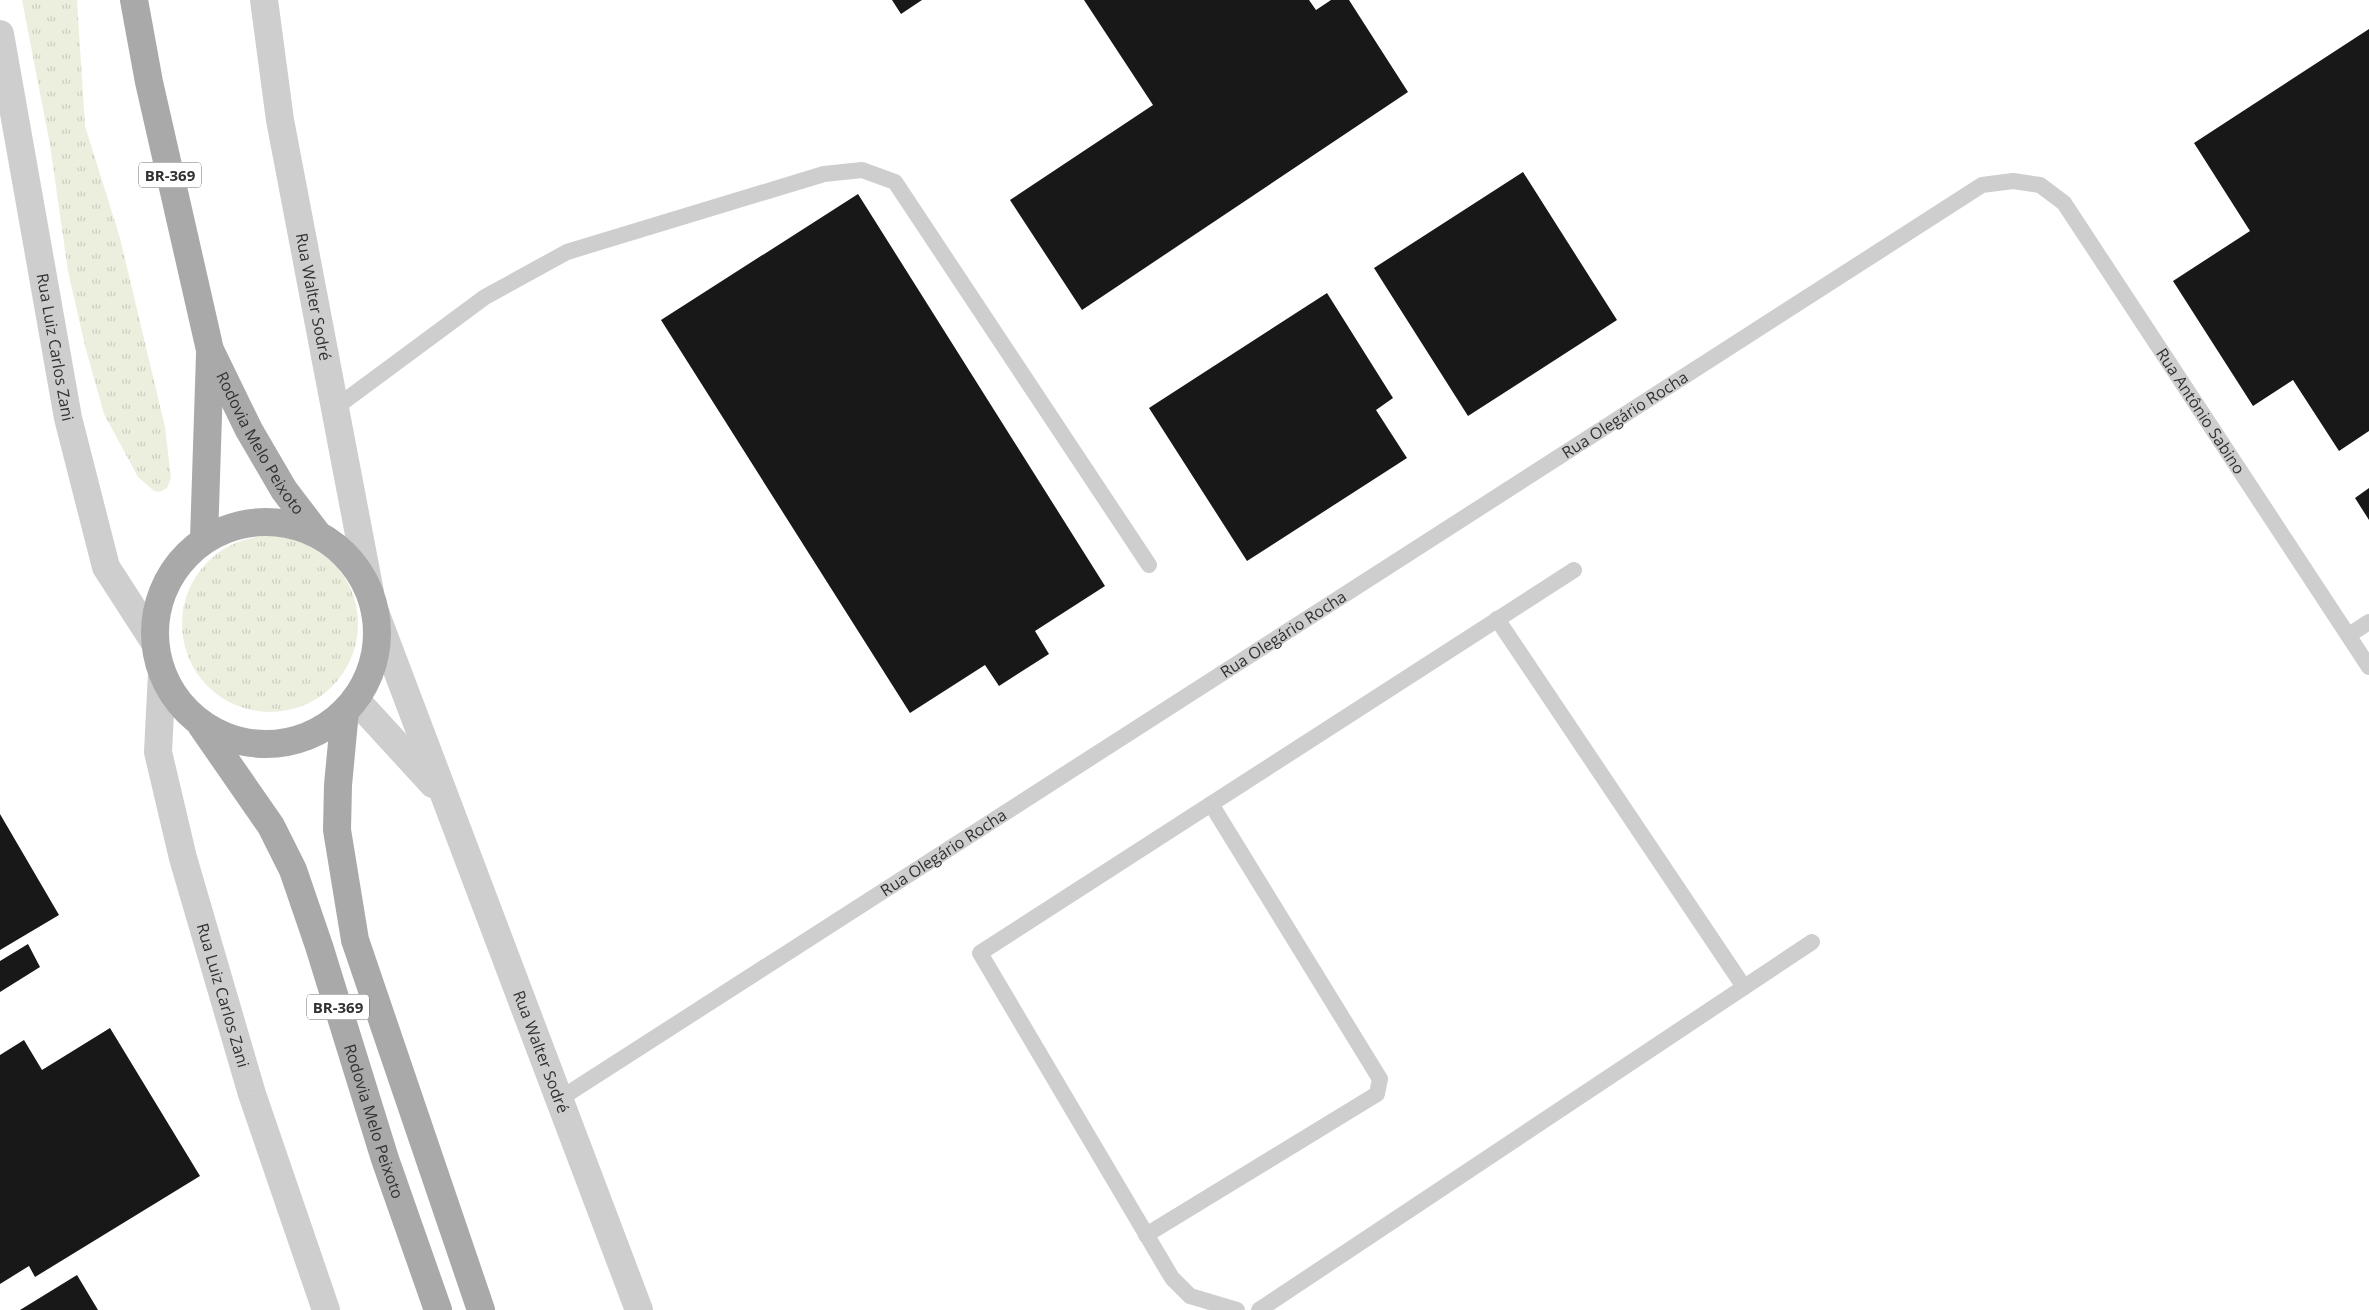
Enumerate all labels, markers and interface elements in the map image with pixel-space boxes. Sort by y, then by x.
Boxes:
road number: BR-369 [139,162,201,188]
street label: Rua Walter Sodré [291,231,337,362]
street label: Rua Luiz Carlos Zani [32,272,79,423]
street label: Rua Antônio Sabino [2151,344,2250,478]
street label: Rua Olegário Rocha [1557,366,1692,463]
street label: Rodovia Melo Peixoto [211,368,310,519]
street label: Rua Olegário Rocha [1216,585,1351,683]
street label: Rua Olegário Rocha [876,804,1011,901]
street label: Rua Luiz Carlos Zani [192,920,255,1070]
street label: Rua Walter Sodré [508,987,574,1116]
road number: BR-369 [307,994,369,1020]
street label: Rodovia Melo Peixoto [339,1041,409,1202]

